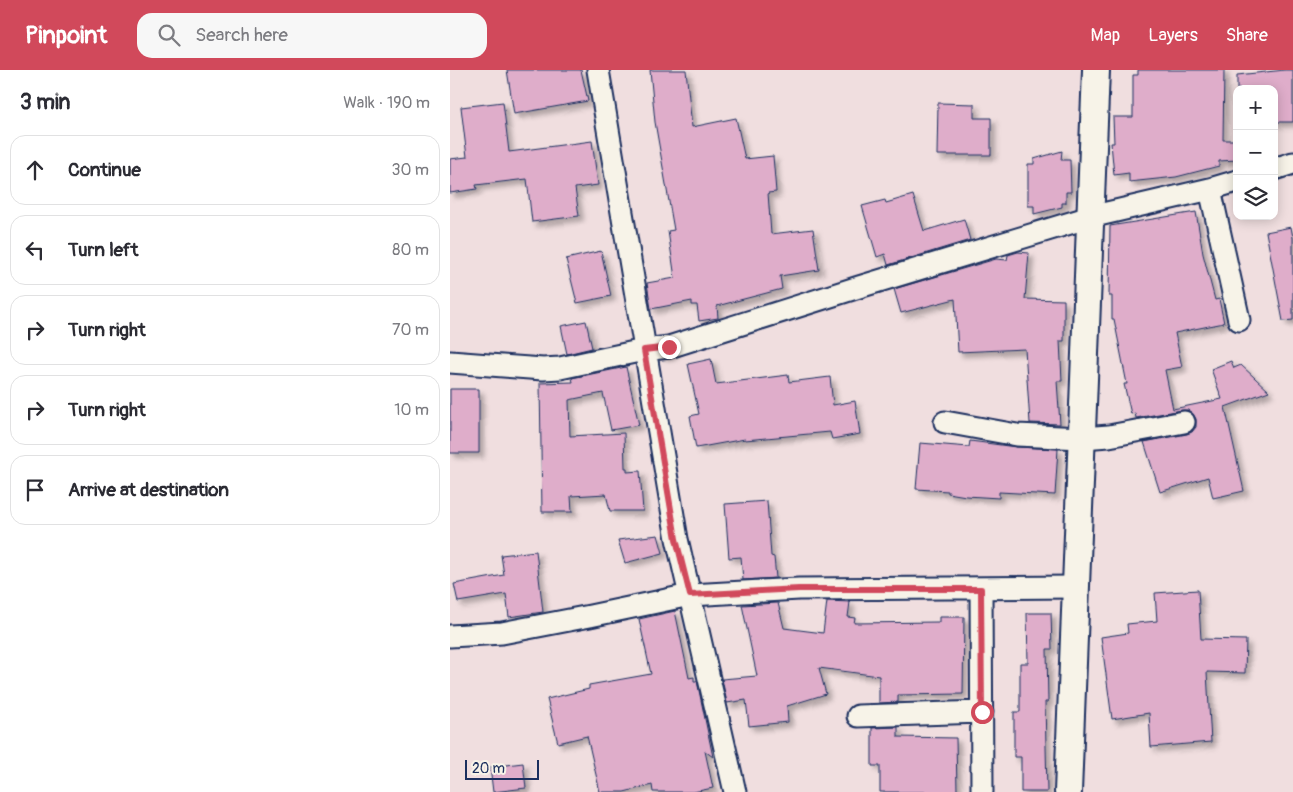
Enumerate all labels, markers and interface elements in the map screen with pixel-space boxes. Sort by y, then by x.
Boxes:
search box [137,13,487,58]
text: Pinpoint [25,21,107,50]
icon: search [155,21,183,49]
text: Search here [195,23,288,47]
text: Map [1091,24,1120,47]
text: Layers [1148,24,1198,47]
text: Share [1226,24,1268,47]
map controls [1233,85,1278,220]
button: + [1233,85,1278,130]
text: 3 min [20,89,70,116]
text: Walk · 190 m [343,93,430,113]
button: − [1233,130,1278,175]
icon: ahead [21,156,49,184]
text: Continue [68,158,141,182]
text: 30 m [391,160,429,180]
button: layers [1233,175,1278,220]
icon: left [21,236,49,264]
text: Turn left [68,238,138,262]
text: 80 m [392,240,429,260]
icon: right [21,316,49,344]
text: Turn right [68,318,146,342]
text: 70 m [392,320,429,340]
route end [658,336,681,359]
icon: right [21,396,49,424]
text: Turn right [68,398,146,422]
text: 10 m [394,400,429,420]
icon: arrive [21,476,49,504]
text: Arrive at destination [68,478,229,502]
route start [971,701,994,724]
scale bar [465,757,539,780]
text: 20 m [472,760,505,777]

